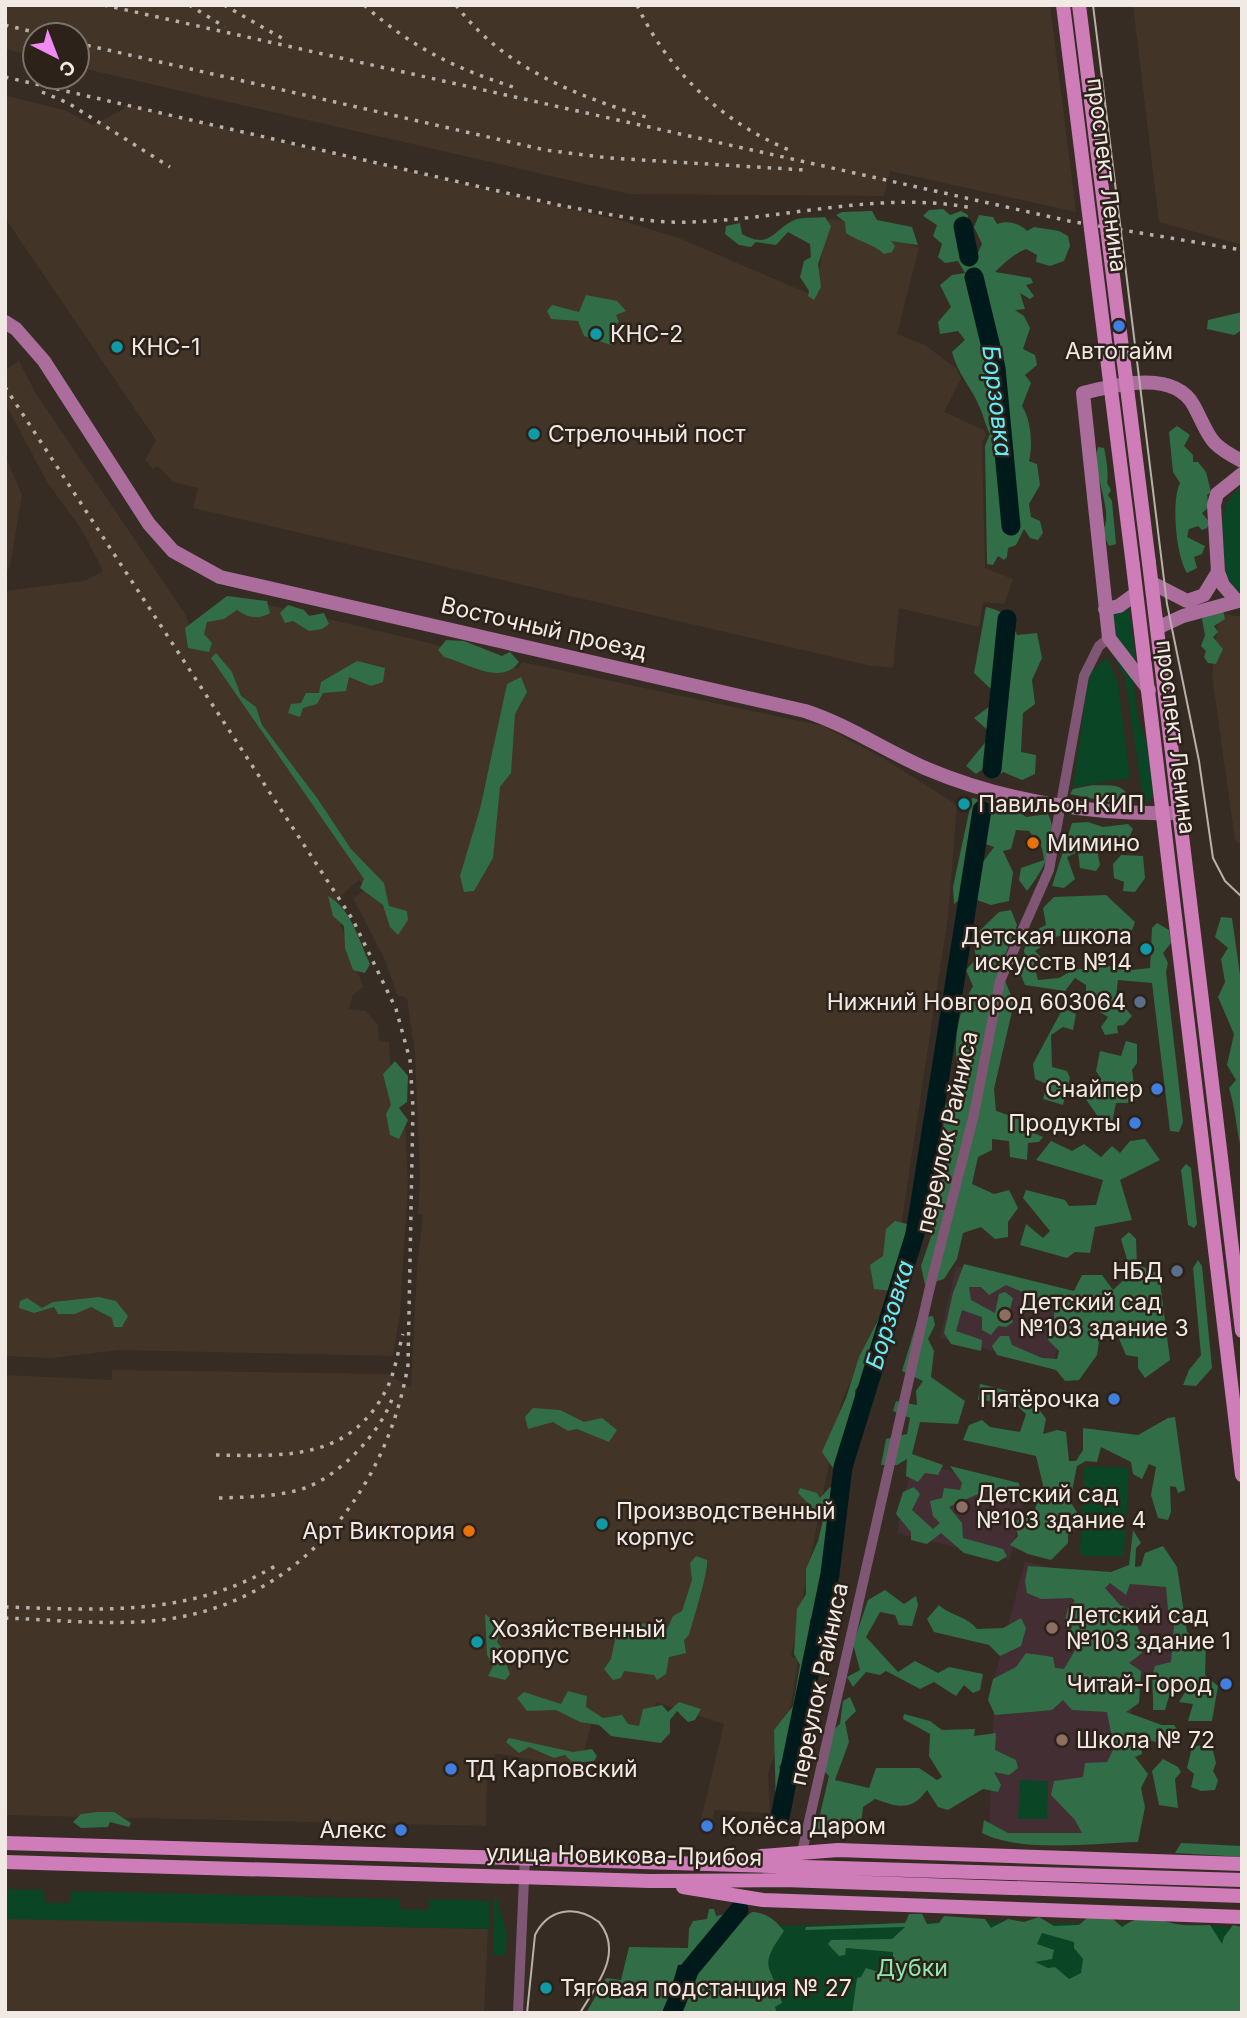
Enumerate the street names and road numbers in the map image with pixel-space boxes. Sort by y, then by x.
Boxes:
street label: проспект Ленина [1081,76,1133,274]
street label: Восточный проезд [438,591,650,665]
street label: проспект Ленина [1150,638,1202,836]
street label: переулок Райниса [910,1028,984,1236]
street label: переулок Райниса [784,1580,854,1788]
street label: улица Новикова-Прибоя [486,1839,762,1871]

